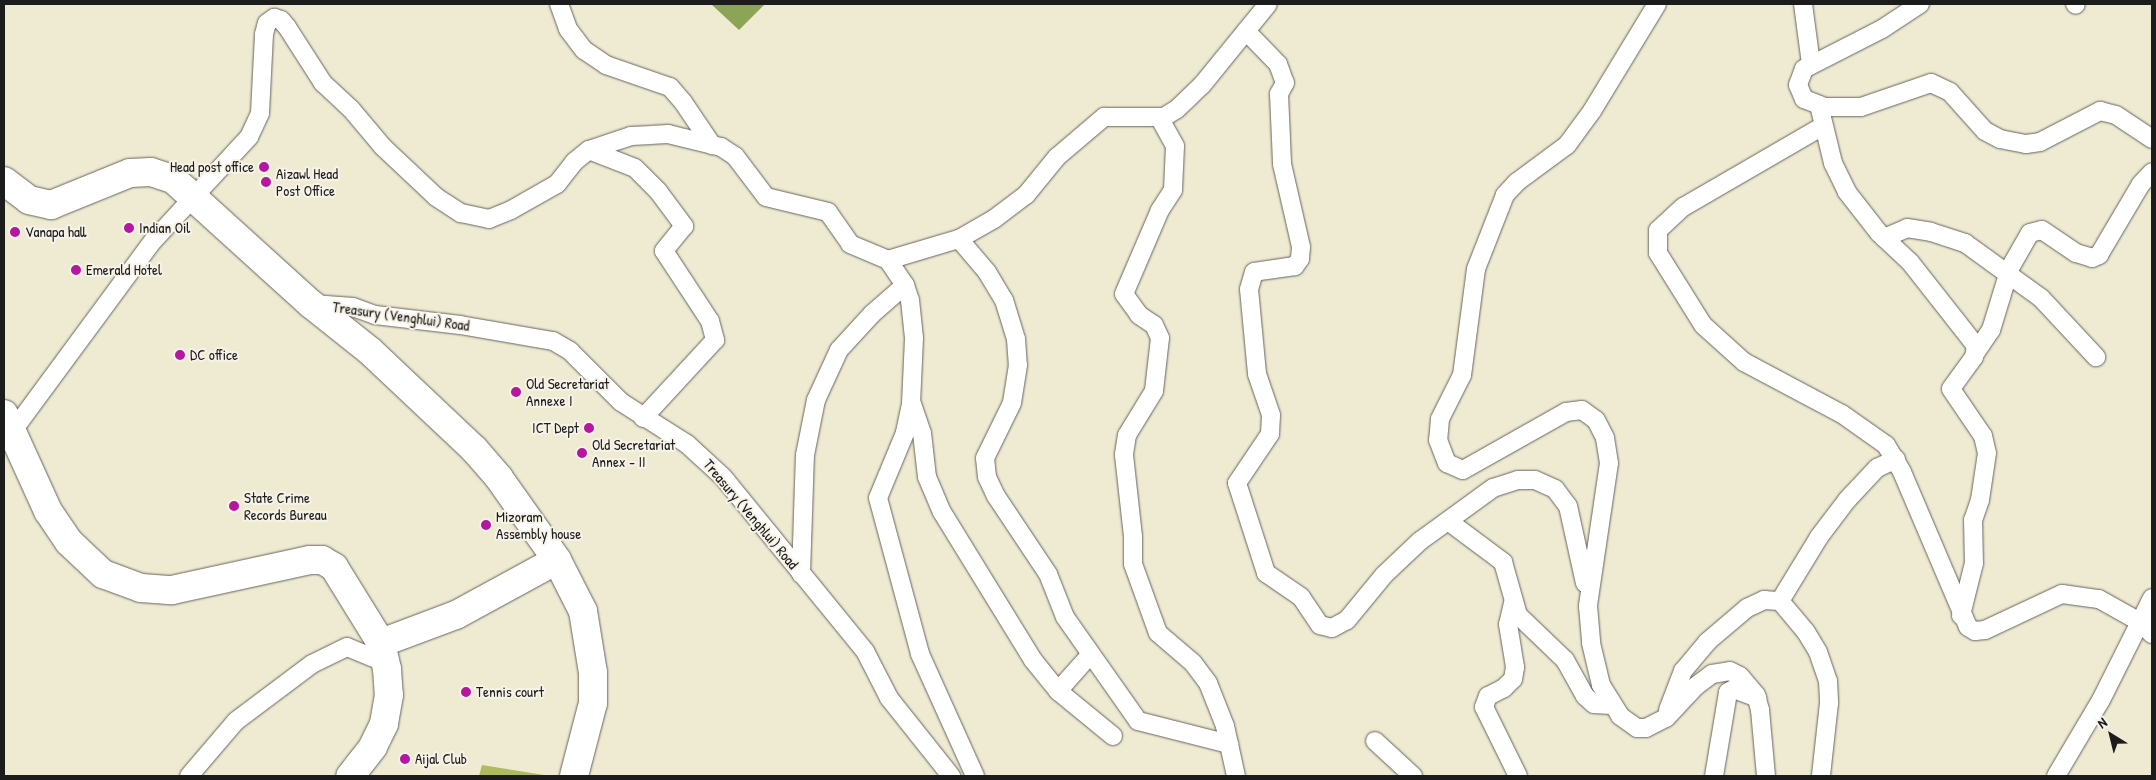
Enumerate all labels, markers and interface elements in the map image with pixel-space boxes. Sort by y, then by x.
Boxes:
place label: Head post office [170,158,254,176]
marker: Head post office [258,161,270,173]
place label: Aizawl Head Post Office [276,164,338,199]
marker: Aizawl Head Post Office [260,176,272,188]
place label: Indian Oil [139,219,190,237]
marker: Indian Oil [123,222,135,234]
place label: Vanapa hall [25,223,86,241]
marker: Vanapa hall [9,226,21,238]
place label: Emerald Hotel [86,261,162,279]
marker: Emerald Hotel [70,264,82,276]
street label: Treasury (Venghlui) Road [331,297,471,335]
place label: DC office [190,346,238,364]
marker: DC office [174,349,186,361]
place label: Old Secretariat Annexe I [526,374,609,409]
marker: Old Secretariat Annexe I [510,386,522,398]
place label: ICT Dept [532,419,579,437]
marker: ICT Dept [583,422,595,434]
place label: Old Secretariat Annex - II [592,435,675,470]
marker: Old Secretariat Annex - II [576,447,588,459]
street label: Treasury (Venghlui) Road [700,455,802,573]
place label: State Crime Records Bureau [244,488,327,523]
marker: State Crime Records Bureau [228,500,240,512]
place label: Mizoram Assembly house [496,507,581,542]
marker: Mizoram Assembly house [480,519,492,531]
place label: Tennis court [476,683,544,701]
marker: Tennis court [460,686,472,698]
north arrow [2086,710,2136,760]
text: N [2093,713,2110,732]
place label: Aijal Club [415,750,467,768]
marker: Aijal Club [399,753,411,765]

